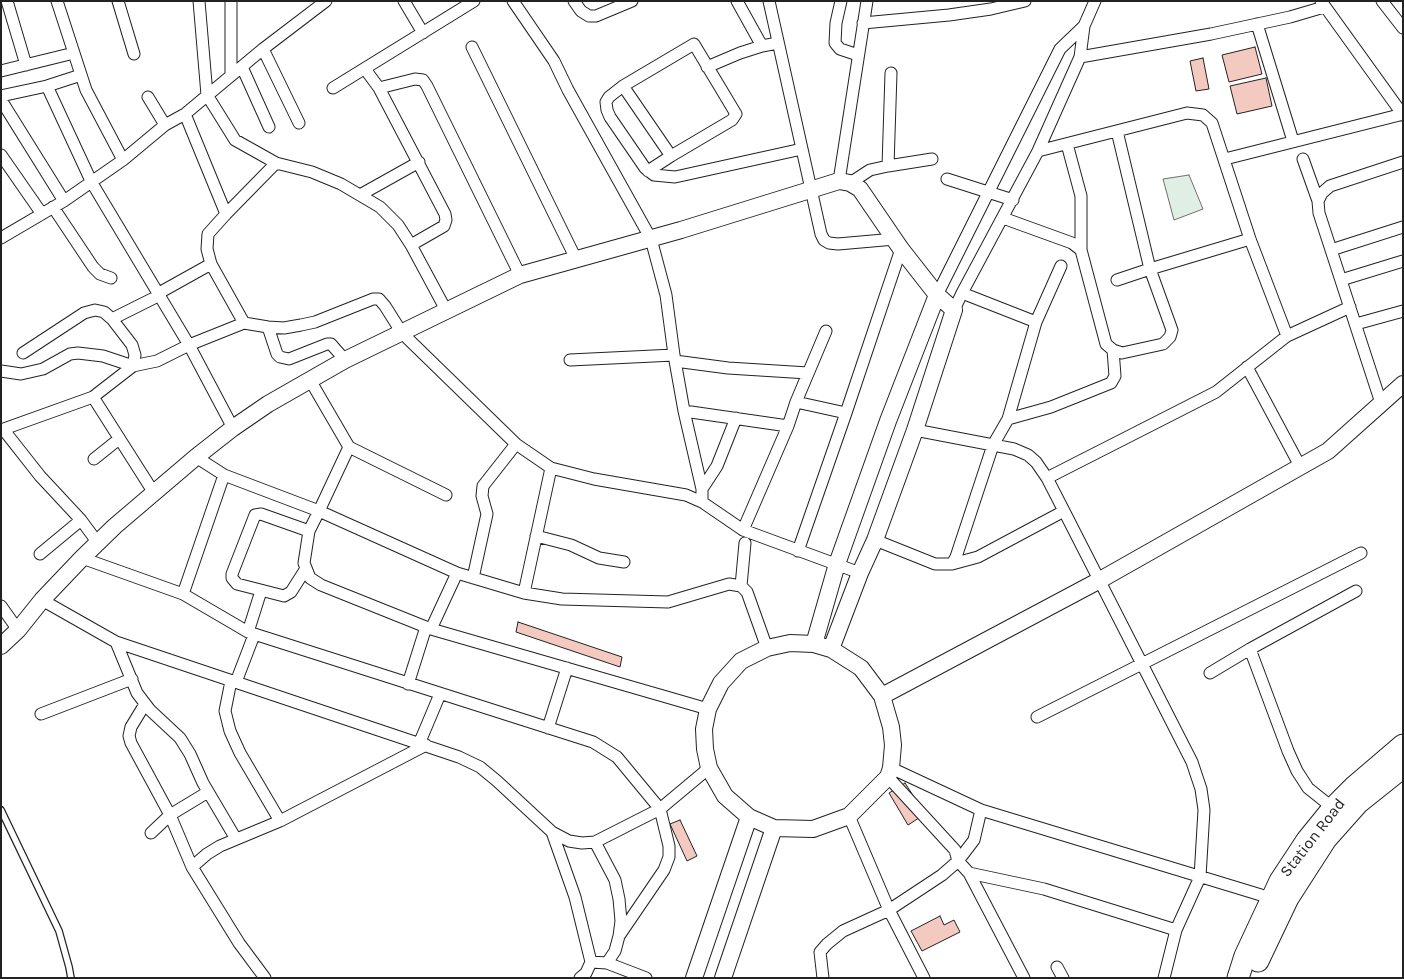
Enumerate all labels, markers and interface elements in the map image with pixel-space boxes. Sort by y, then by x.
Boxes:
street label: Station Road [1276,795,1350,881]

